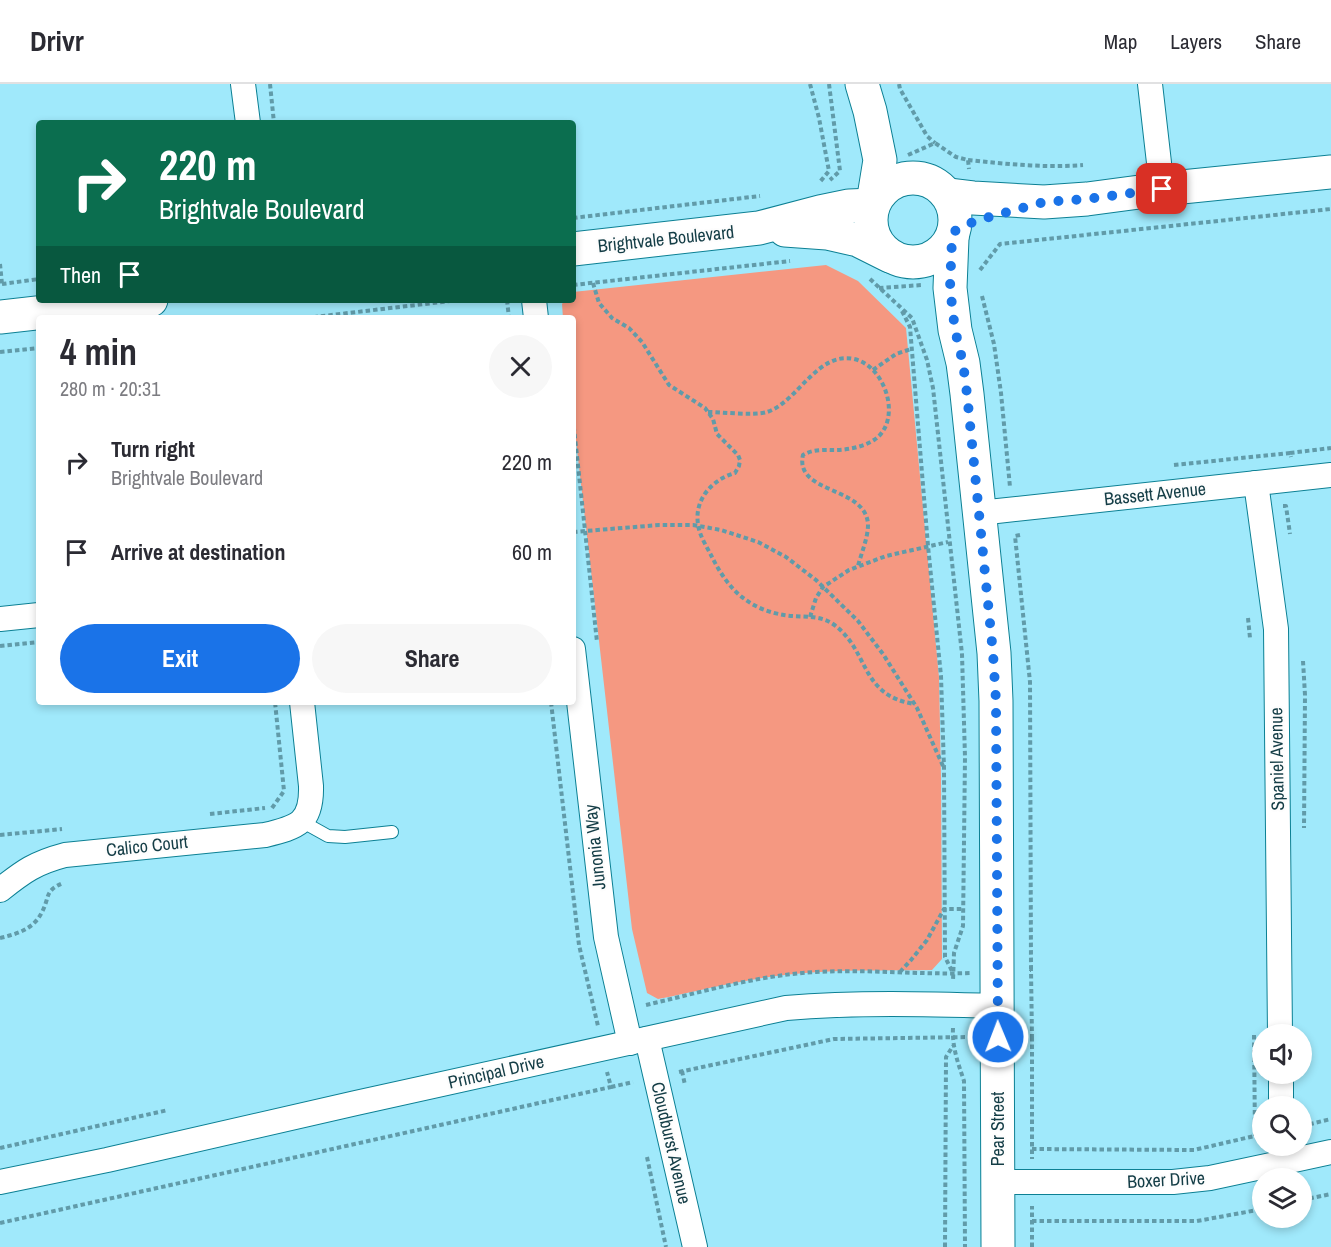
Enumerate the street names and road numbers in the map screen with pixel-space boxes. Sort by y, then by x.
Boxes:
street label: Brightvale Boulevard [597,219,735,258]
street label: Bassett Avenue [1103,476,1207,511]
street label: Spaniel Avenue [1263,707,1290,811]
street label: Junonia Way [578,803,611,891]
street label: Calico Court [105,829,189,862]
street label: Principal Drive [446,1048,546,1095]
street label: Cloudburst Avenue [645,1079,698,1206]
street label: Pear Street [985,1092,1010,1166]
street label: Boxer Drive [1126,1165,1206,1194]

